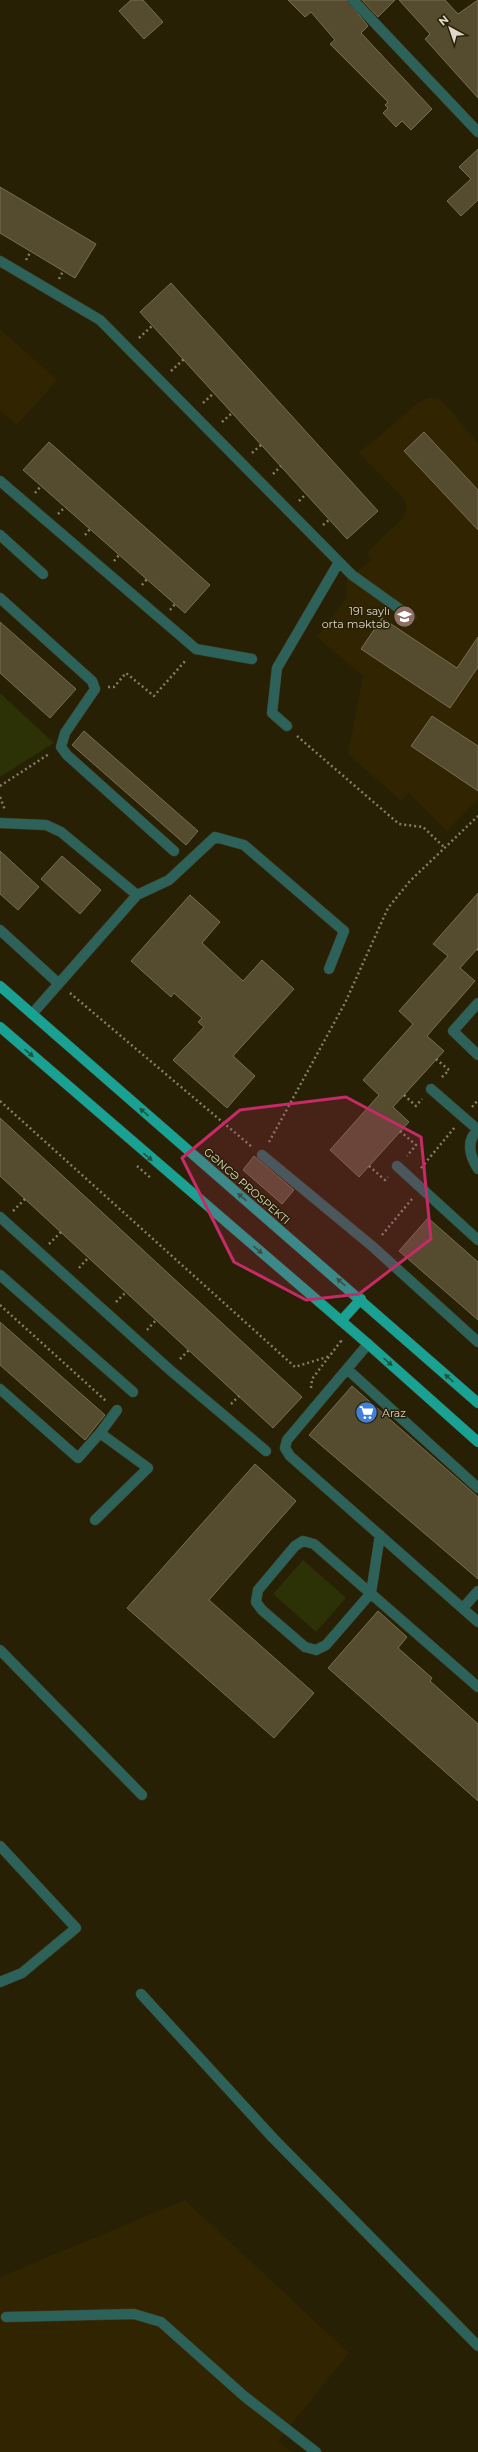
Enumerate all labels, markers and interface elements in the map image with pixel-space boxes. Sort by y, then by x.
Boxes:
north arrow [430,8,470,48]
text: N [436,12,451,29]
place label: 191 saylı orta məktəb [322,604,390,631]
school or university icon: 191 saylı orta məktəb [392,604,418,630]
one-way arrow [24,1048,35,1057]
one-way arrow [139,1108,149,1117]
street label: GƏNCƏ PROSPEKTI [201,1145,293,1227]
one-way arrow [143,1152,153,1161]
one-way arrow [237,1193,248,1202]
one-way arrow [252,1246,263,1255]
one-way arrow [336,1278,346,1287]
one-way arrow [383,1358,393,1367]
one-way arrow [444,1373,454,1382]
supermarket icon: Araz [353,1400,379,1426]
place label: Araz [382,1406,406,1420]

